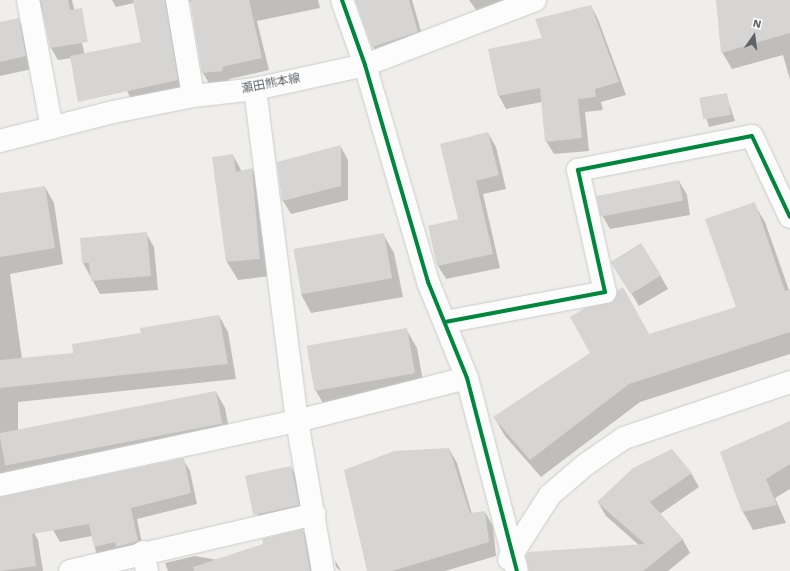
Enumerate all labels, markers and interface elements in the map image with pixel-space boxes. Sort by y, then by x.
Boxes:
north arrow [734,16,774,56]
text: N [751,17,763,31]
street label: 瀬田熊本線 [240,71,302,97]

